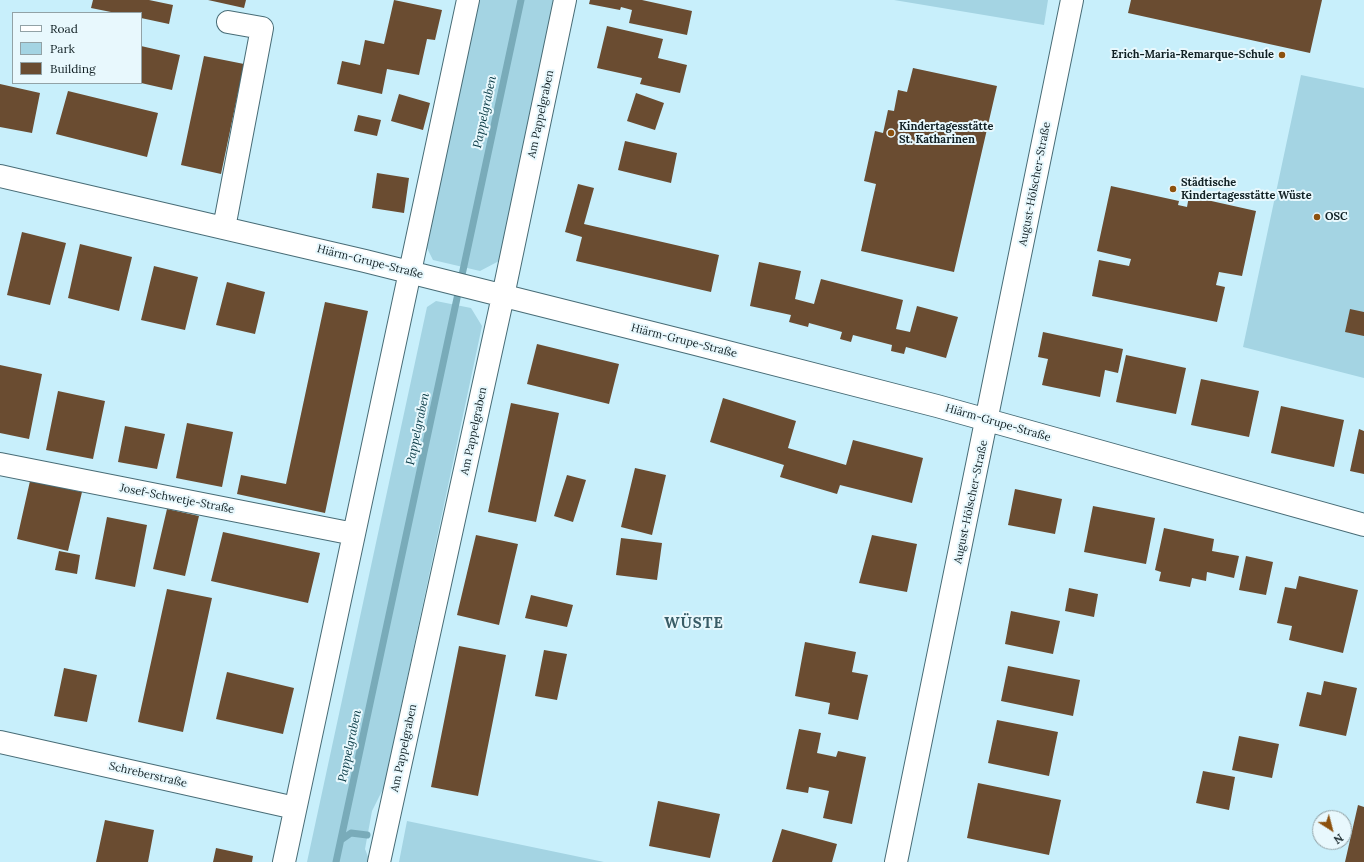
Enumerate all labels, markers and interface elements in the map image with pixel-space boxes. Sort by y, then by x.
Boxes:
legend [12,12,142,84]
text: Road [50,21,78,36]
text: Park [50,41,75,56]
place label: Erich-Maria-Remarque-Schule [1111,48,1274,62]
marker: Erich-Maria-Remarque-Schule [1277,50,1287,60]
text: Building [50,61,96,76]
street label: Am Pappelgraben [525,69,557,159]
water label: Pappelgraben [470,74,500,150]
place label: Kindertagesstätte St. Katharinen [899,120,993,146]
street label: August-Hölscher-Straße [1016,121,1054,247]
marker: Kindertagesstätte St. Katharinen [886,128,896,138]
place label: Städtische Kindertagesstätte Wüste [1181,176,1312,202]
marker: Städtische Kindertagesstätte Wüste [1168,184,1178,194]
place label: OSC [1325,210,1348,224]
marker: OSC [1312,212,1322,222]
street label: Hiärm-Grupe-Straße [316,242,424,282]
street label: Hiärm-Grupe-Straße [630,321,738,361]
street label: Am Pappelgraben [458,386,490,476]
water label: Pappelgraben [403,391,433,467]
street label: Hiärm-Grupe-Straße [944,402,1052,444]
street label: August-Hölscher-Straße [951,439,991,565]
street label: Josef-Schwetje-Straße [119,481,235,517]
district label: WÜSTE [664,615,724,633]
street label: Am Pappelgraben [388,703,420,793]
water label: Pappelgraben [335,708,365,784]
street label: Schreberstraße [108,760,188,790]
north arrow [1312,810,1352,850]
text: N [1331,831,1346,847]

